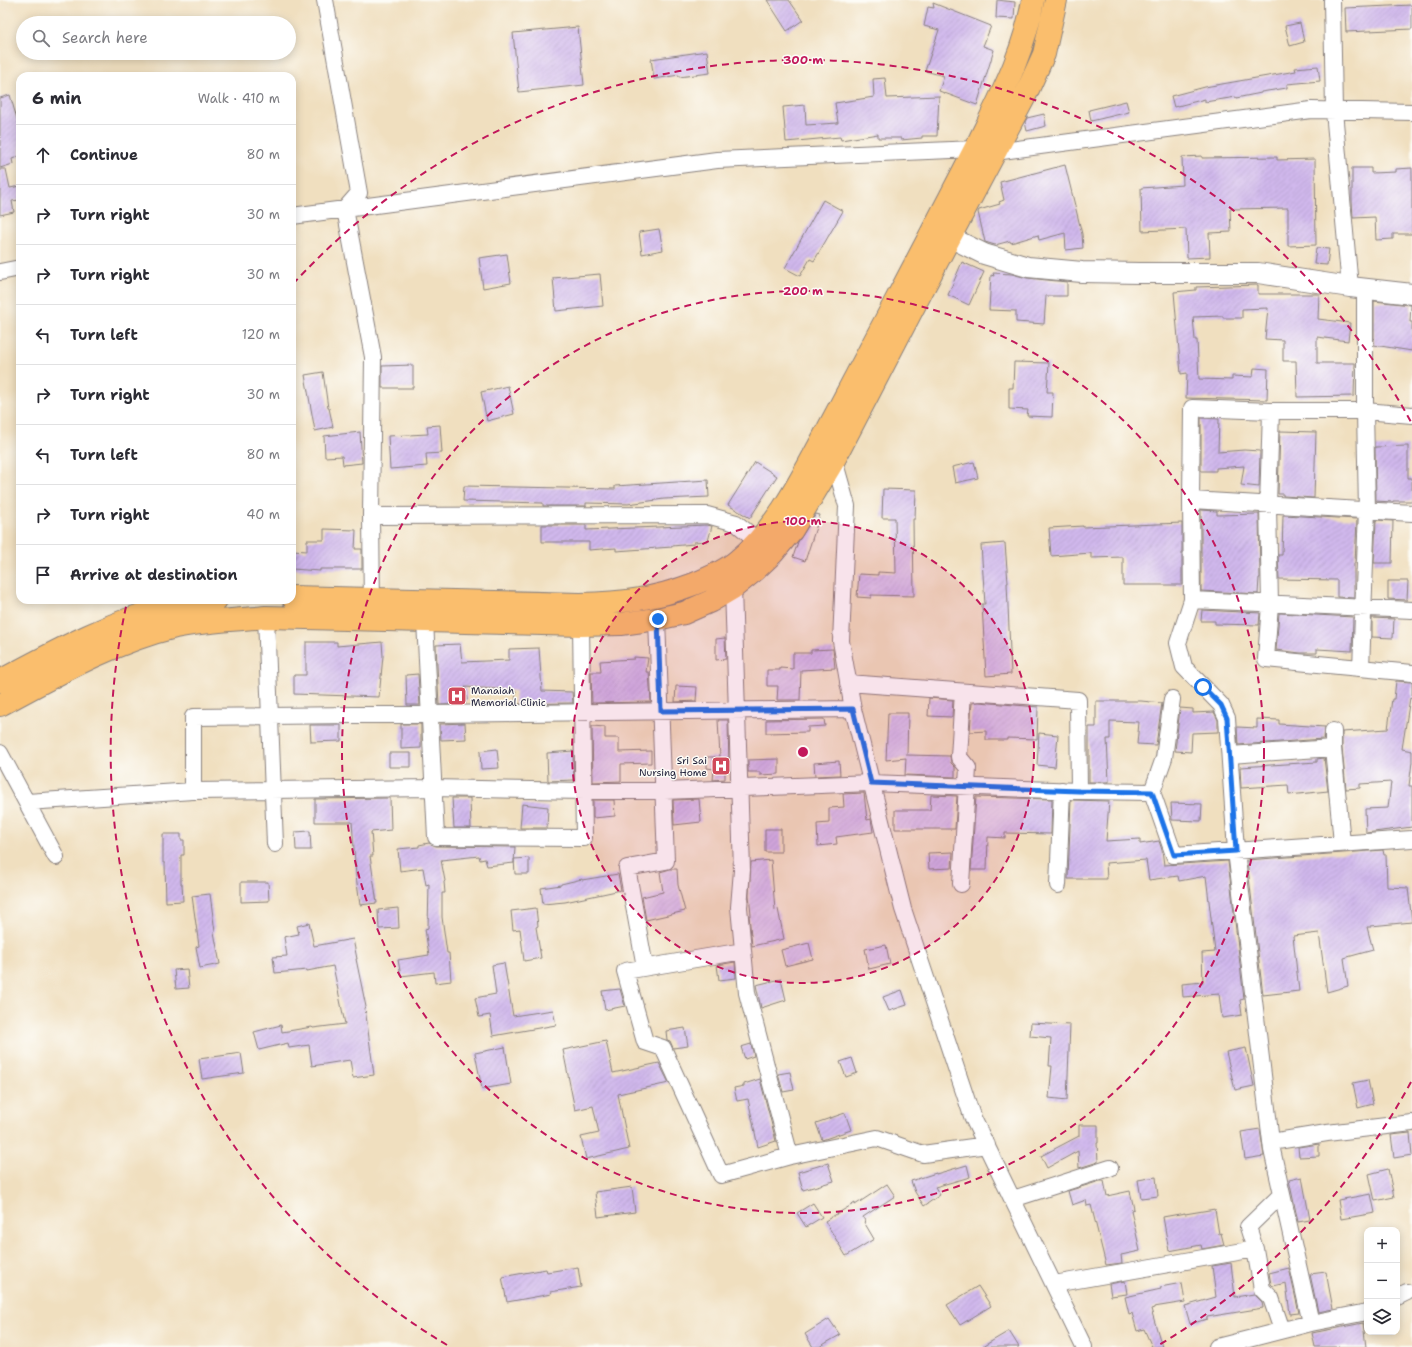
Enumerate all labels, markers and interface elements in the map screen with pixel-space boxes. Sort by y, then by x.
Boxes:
search box [16,16,296,60]
icon: search [30,27,52,49]
text: Search here [62,28,148,48]
text: 300 m [783,52,823,68]
text: 6 min [32,87,82,109]
text: Walk · 410 m [198,90,280,107]
icon: ahead [32,144,54,166]
text: Continue [70,145,138,165]
text: 80 m [246,146,280,163]
icon: right [32,204,54,226]
text: Turn right [70,205,150,225]
text: 30 m [246,206,280,223]
icon: right [32,264,54,286]
text: Turn right [70,265,150,285]
text: 30 m [246,266,280,283]
text: 200 m [783,283,823,299]
icon: left [32,324,54,346]
text: Turn left [70,325,138,345]
text: 120 m [242,326,280,343]
icon: right [32,384,54,406]
text: Turn right [70,385,150,405]
text: 30 m [246,386,280,403]
icon: left [32,444,54,466]
text: Turn left [70,445,138,465]
text: 80 m [246,446,280,463]
icon: right [32,504,54,526]
text: Turn right [70,505,150,525]
text: 40 m [246,506,280,523]
text: 100 m [785,513,822,529]
icon: arrive [32,564,54,586]
text: Arrive at destination [70,565,238,585]
route end [649,610,667,628]
route start [1194,678,1212,696]
place label: Manaiah Memorial Clinic [471,684,546,709]
hospital icon: Manaiah Memorial Clinic [446,685,468,707]
centre of rings [796,745,810,759]
place label: Sri Sai Nursing Home [639,754,707,779]
hospital icon: Sri Sai Nursing Home [710,755,732,777]
map controls [1364,1227,1400,1335]
button: + [1364,1227,1400,1263]
button: − [1364,1263,1400,1299]
button: layers [1364,1299,1400,1335]

